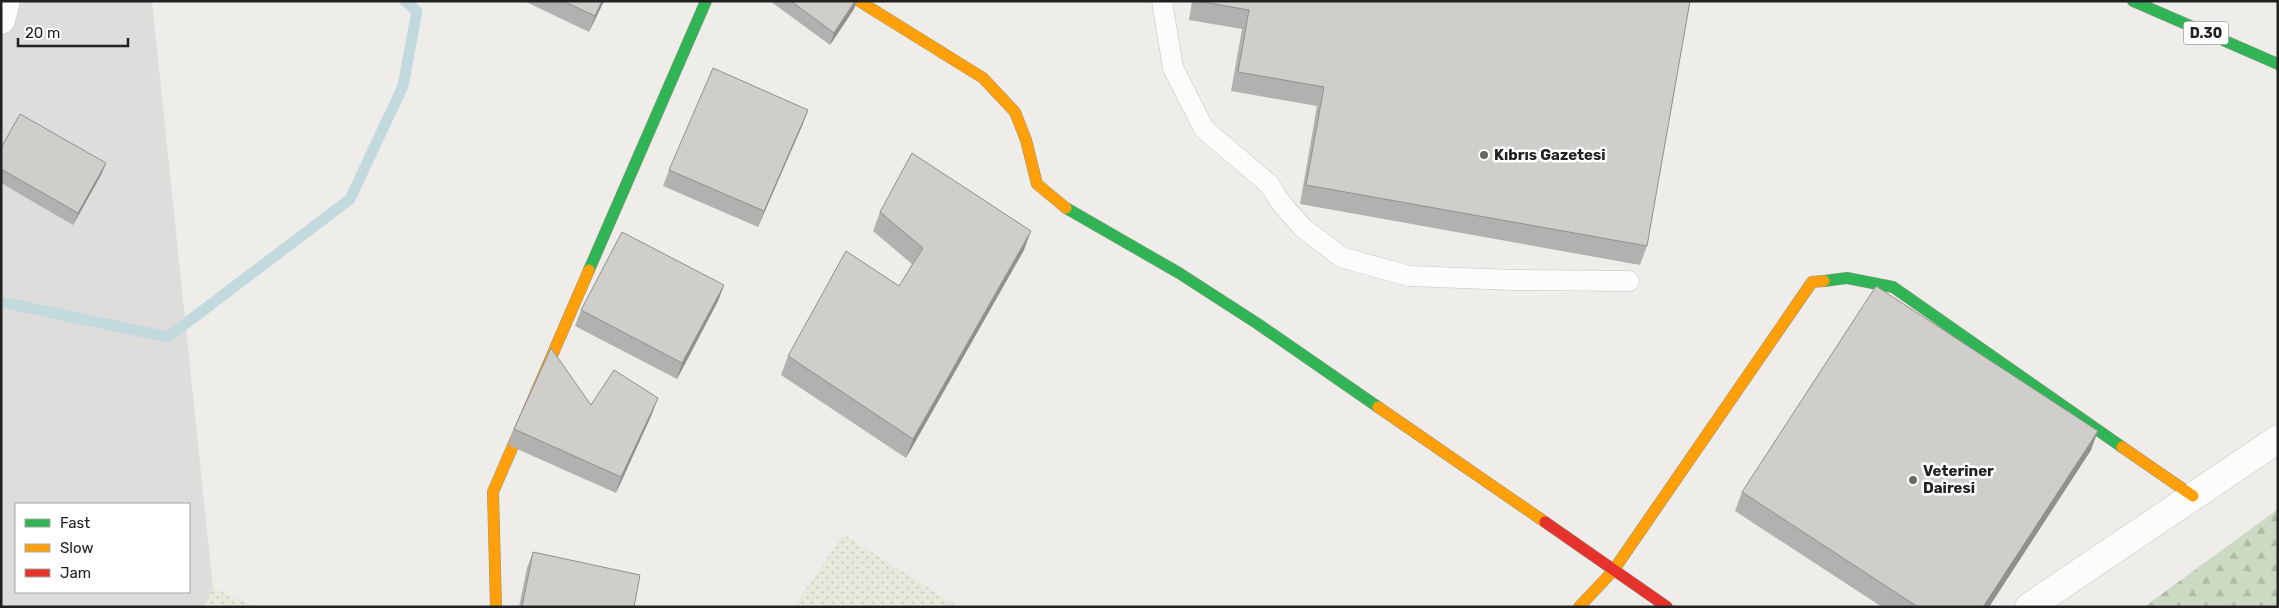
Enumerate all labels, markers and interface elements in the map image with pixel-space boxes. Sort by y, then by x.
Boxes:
scale bar [18,15,128,47]
road number: D.30 [2184,22,2228,44]
text: 20 m [25,24,60,42]
place label: Kıbrıs Gazetesi [1494,146,1606,164]
marker: Kıbrıs Gazetesi [1478,149,1490,161]
place label: Veteriner Dairesi [1923,462,1994,497]
marker: Veteriner Dairesi [1907,474,1919,486]
legend [15,503,190,593]
text: Fast [60,514,90,532]
text: Slow [60,539,93,557]
text: Jam [60,564,91,582]

